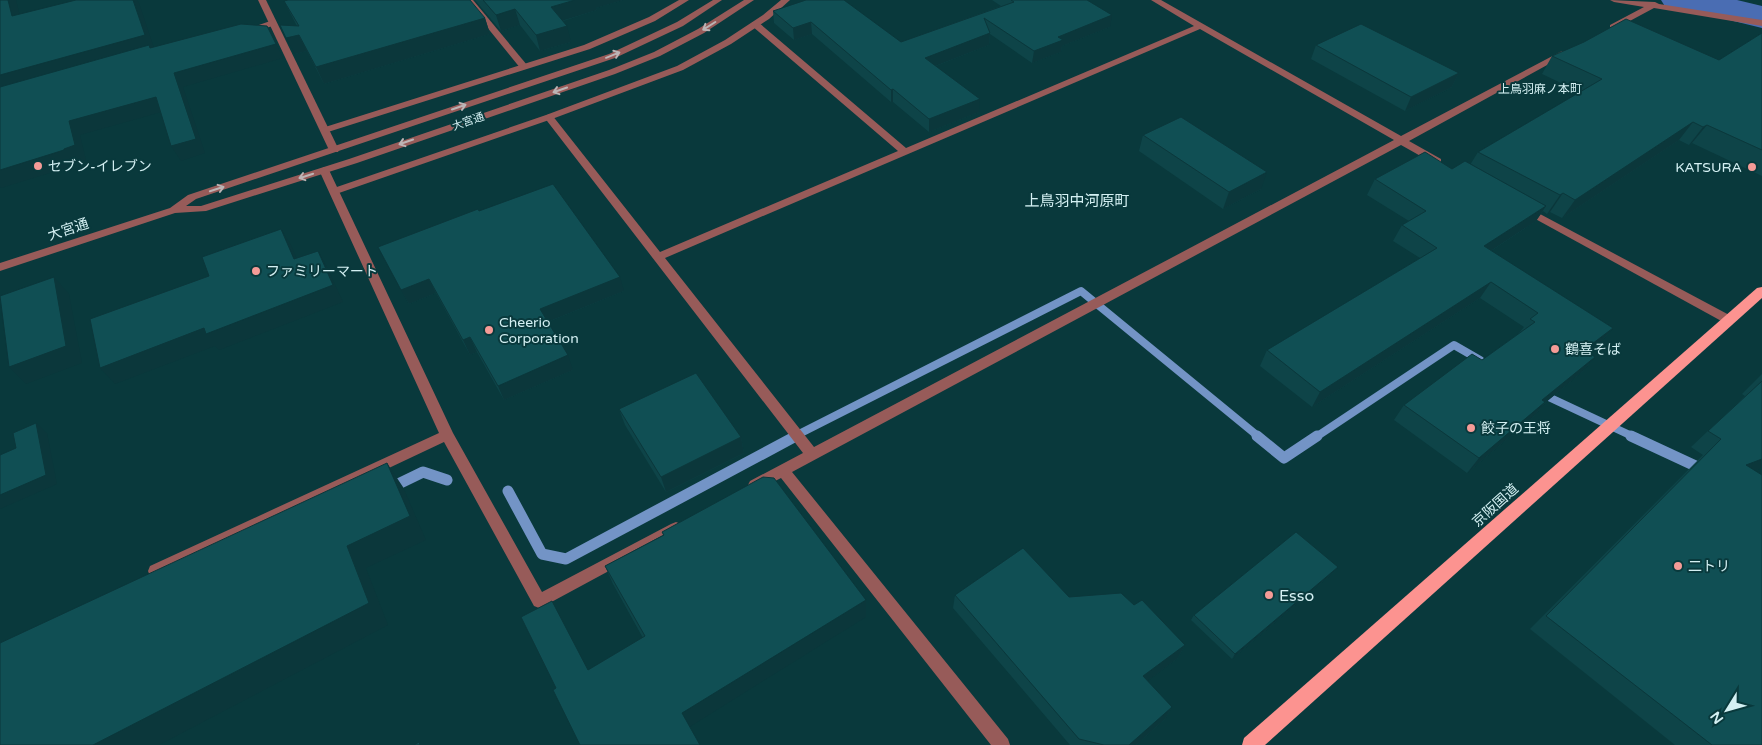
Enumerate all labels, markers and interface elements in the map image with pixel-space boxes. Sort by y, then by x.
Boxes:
one-way arrow [702,21,716,32]
one-way arrow [605,49,620,59]
district label: 上鳥羽麻ノ本町 [1498,82,1582,96]
one-way arrow [553,86,568,95]
one-way arrow [451,102,467,111]
street label: 大宮通 [450,110,486,133]
one-way arrow [399,138,415,148]
place label: セブン-イレブン [48,158,152,175]
place label: KATSURA [1675,159,1742,176]
marker: セブン-イレブン [32,160,44,172]
marker: KATSURA [1746,161,1758,173]
one-way arrow [299,171,315,181]
one-way arrow [209,183,225,193]
district label: 上鳥羽中河原町 [1024,192,1130,210]
street label: 大宮通 [46,215,91,244]
place label: ファミリーマート [266,263,378,280]
marker: ファミリーマート [250,265,262,277]
place label: Cheerio Corporation [499,314,579,347]
marker: Cheerio Corporation [483,324,495,336]
place label: 鶴喜そば [1565,341,1621,358]
marker: 鶴喜そば [1549,343,1561,355]
place label: 餃子の王将 [1481,420,1551,437]
marker: 餃子の王将 [1465,422,1477,434]
street label: 京阪国道 [1469,480,1522,530]
place label: 二トリ [1688,558,1730,575]
marker: 二トリ [1672,560,1684,572]
place label: Esso [1279,586,1314,606]
marker: Esso [1263,589,1275,601]
north arrow [1702,685,1752,735]
text: N [1707,708,1727,727]

